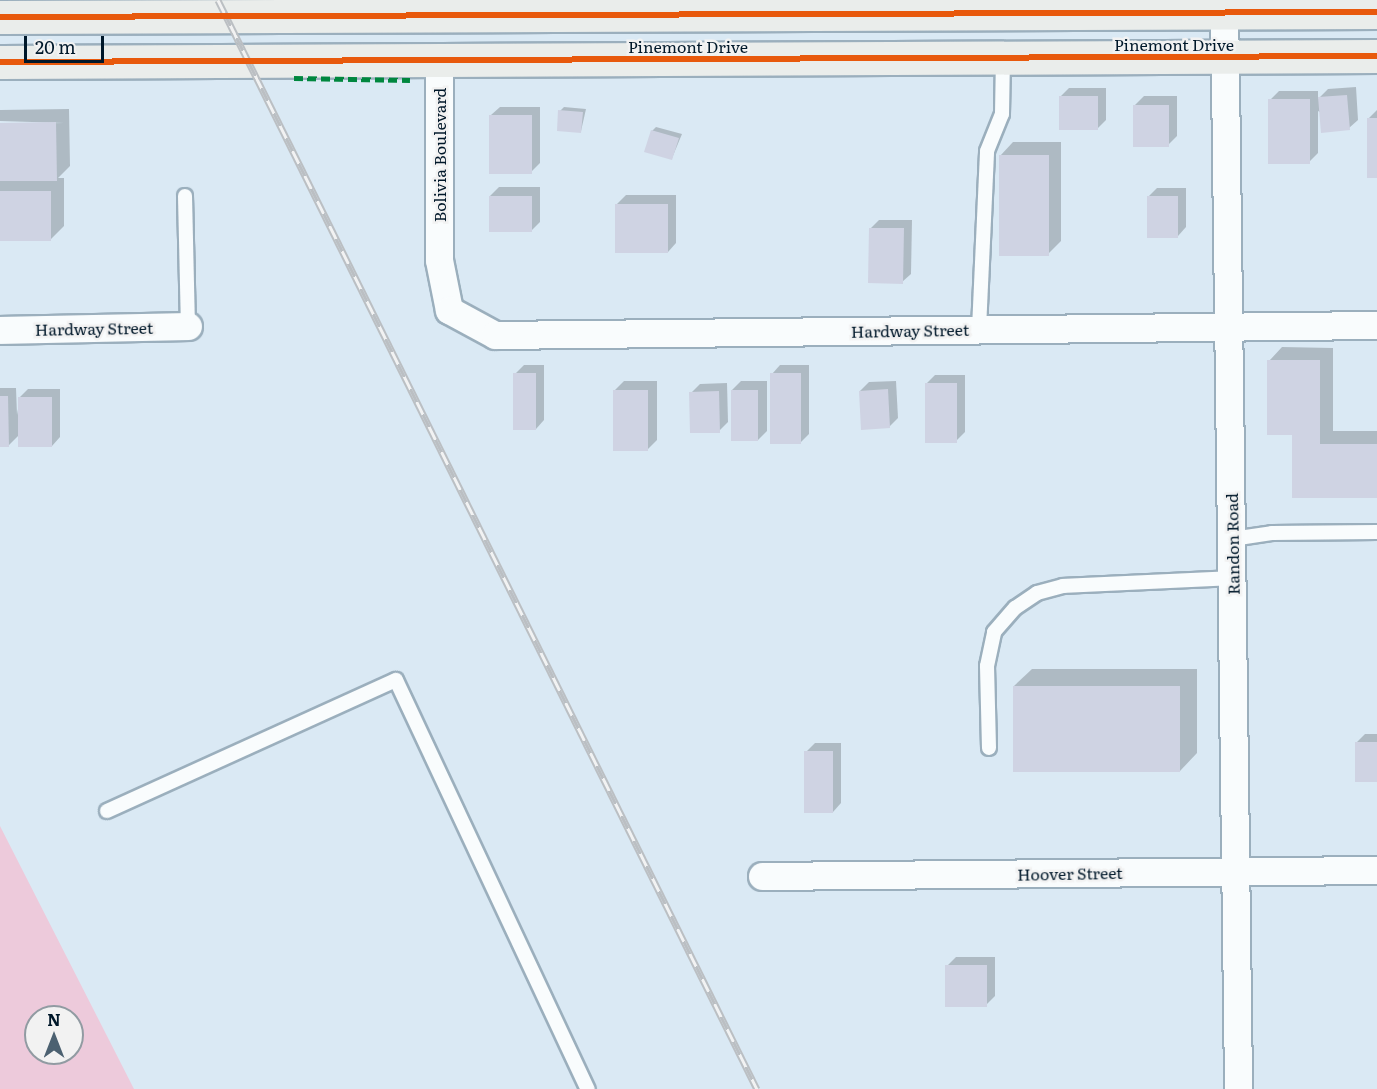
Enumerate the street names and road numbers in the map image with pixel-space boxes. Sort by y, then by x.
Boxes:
street label: Pinemont Drive [1114,34,1234,54]
street label: Pinemont Drive [628,36,748,56]
street label: Bolivia Boulevard [429,88,449,222]
street label: Hardway Street [35,317,153,339]
street label: Hardway Street [851,319,969,341]
street label: Randon Road [1222,493,1242,595]
street label: Hoover Street [1017,862,1123,884]

